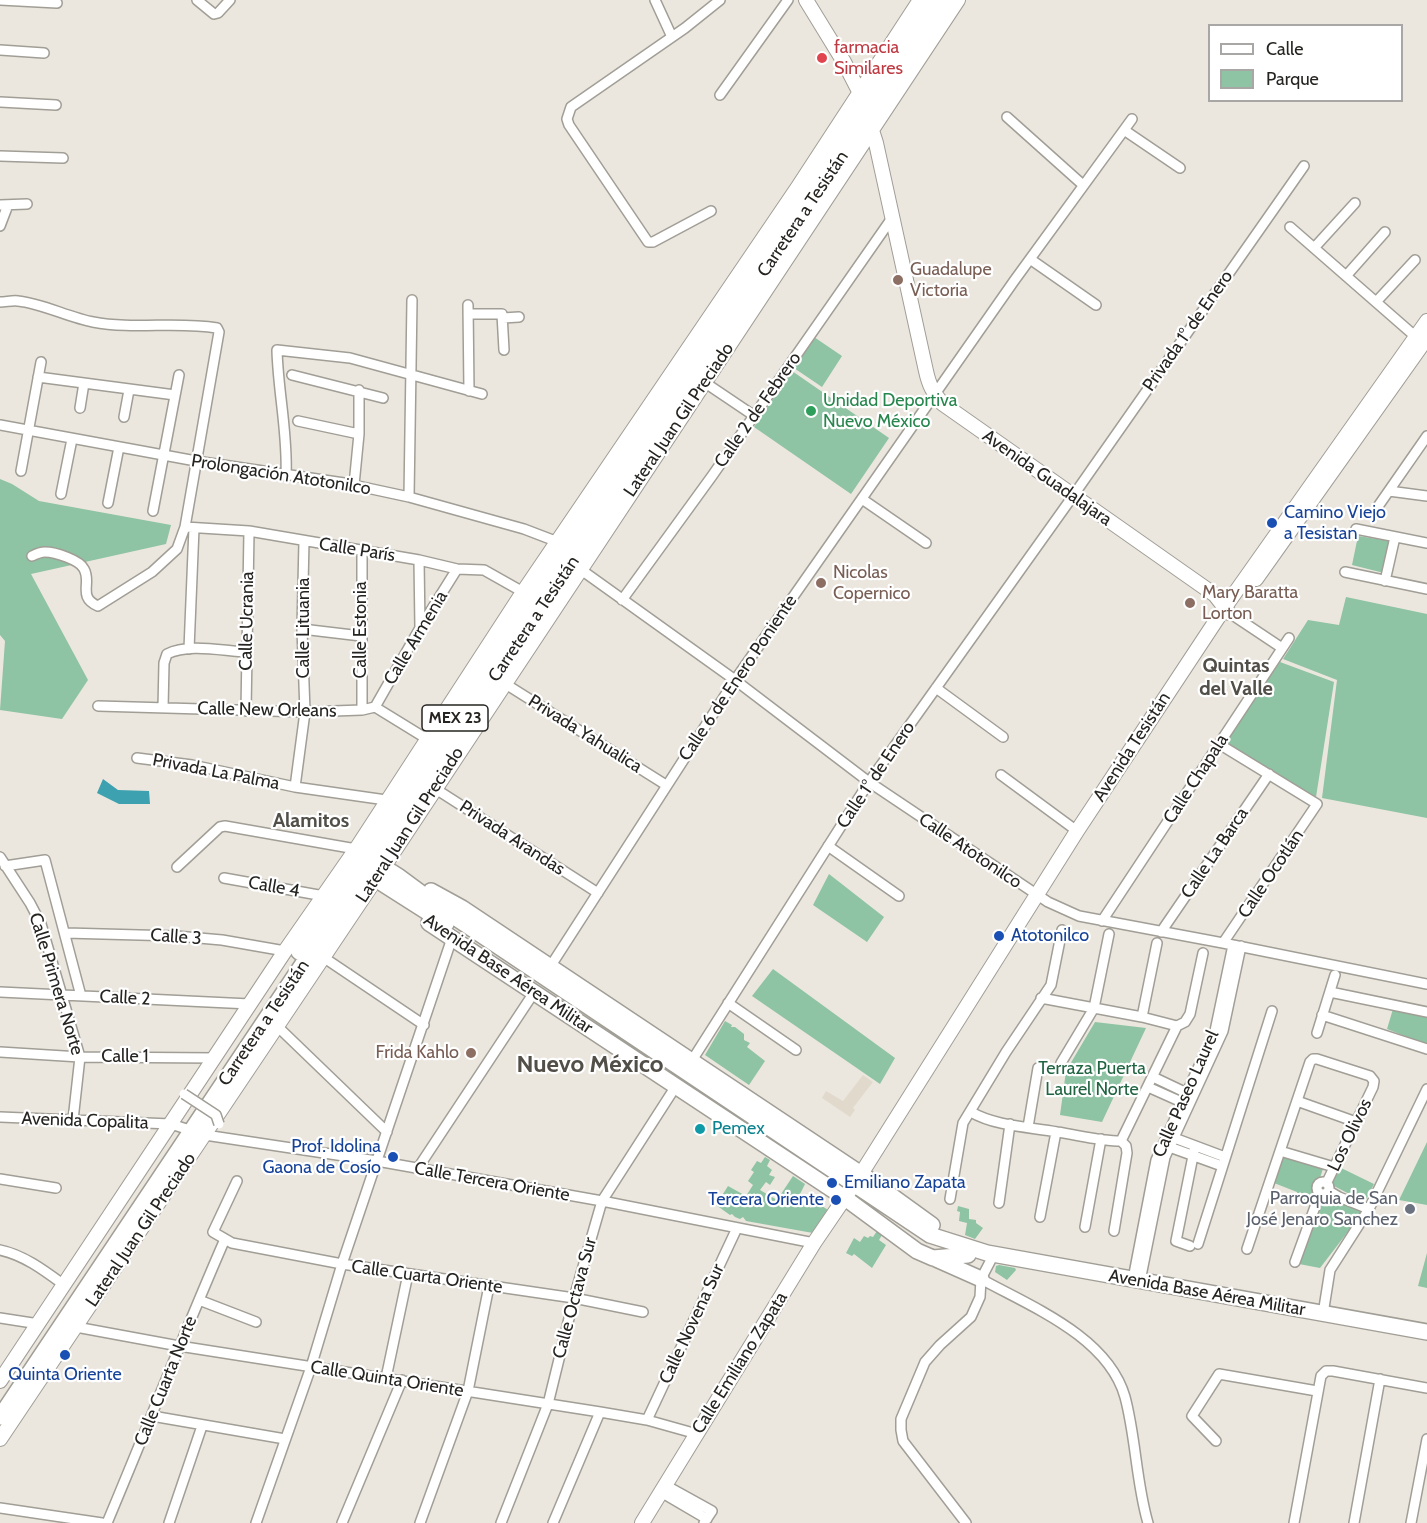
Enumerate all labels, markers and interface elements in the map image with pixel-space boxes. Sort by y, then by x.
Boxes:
legend [1208,24,1403,102]
place label: farmacia Similares [834,37,903,80]
text: Calle [1266,38,1303,60]
marker: farmacia Similares [815,51,829,65]
text: Parque [1266,68,1319,90]
street label: Carretera a Tesistán [753,147,853,281]
place label: Guadalupe Victoria [910,259,992,302]
street label: Privada 1° de Enero [1138,266,1238,396]
marker: Guadalupe Victoria [891,273,905,287]
street label: Lateral Juan Gil Preciado [619,339,739,501]
street label: Calle 2 de Febrero [710,348,806,472]
place label: Unidad Deportiva Nuevo México [823,390,957,432]
marker: Unidad Deportiva Nuevo México [804,404,818,418]
street label: Avenida Guadalajara [978,425,1116,531]
street label: Prolongación Atotonilco [190,450,372,500]
place label: Camino Viejo a Tesistan [1284,502,1386,544]
marker: Camino Viejo a Tesistan [1265,516,1279,530]
street label: Calle París [317,533,397,567]
street label: Carretera a Tesistán [484,552,584,686]
place label: Nicolas Copernico [833,562,910,604]
street label: Calle Ucrania [235,571,259,671]
marker: Nicolas Copernico [814,576,828,590]
street label: Calle Lituania [293,578,315,678]
street label: Calle Estonia [350,581,372,679]
place label: Mary Baratta Lorton [1202,582,1298,624]
street label: Calle Armenia [380,587,452,689]
street label: Calle 6 de Enero Poniente [674,591,802,765]
marker: Mary Baratta Lorton [1183,596,1197,610]
district label: Quintas del Valle [1199,654,1273,701]
street label: Avenida Tesistán [1089,688,1175,806]
street label: Privada Yahualica [524,690,646,778]
street label: Calle New Orleans [197,698,337,722]
road number: MEX 23 [422,705,488,731]
street label: Calle 1° de Enero [832,717,920,833]
street label: Calle Chapala [1159,730,1233,828]
street label: Lateral Juan Gil Preciado [352,743,468,907]
street label: Privada La Palma [151,749,281,795]
street label: Privada Arandas [455,796,569,880]
street label: Calle La Barca [1177,804,1253,902]
district label: Alamitos [273,809,349,833]
street label: Calle Atotonilco [914,809,1026,893]
street label: Calle Ocotlán [1234,826,1308,922]
street label: Calle 4 [247,872,301,902]
street label: Avenida Base Aérea Militar [419,909,597,1039]
street label: Calle Primera Norte [24,910,88,1058]
street label: Calle 3 [150,924,202,950]
place label: Atotonilco [1011,925,1089,947]
marker: Atotonilco [992,929,1006,943]
street label: Carretera a Tesistán [214,956,314,1090]
street label: Calle 2 [99,986,151,1010]
street label: Calle Paseo Laurel [1148,1027,1224,1161]
place label: Frida Kahlo [376,1042,459,1064]
street label: Calle 1 [101,1046,149,1068]
marker: Frida Kahlo [464,1046,478,1060]
district label: Nuevo México [517,1051,663,1079]
park label: Terraza Puerta Laurel Norte [1038,1058,1146,1100]
street label: Los Olivos [1323,1095,1377,1175]
street label: Avenida Copalita [21,1108,149,1134]
place label: Pemex [712,1118,765,1140]
marker: Pemex [693,1122,707,1136]
place label: Prof. Idolina Gaona de Cosío [262,1136,381,1178]
street label: Lateral Juan Gil Preciado [81,1149,201,1311]
marker: Prof. Idolina Gaona de Cosío [386,1150,400,1164]
street label: Calle Tercera Oriente [413,1158,571,1206]
place label: Emiliano Zapata [844,1172,966,1194]
marker: Emiliano Zapata [825,1176,839,1190]
place label: Parroquia de San José Jenaro Sanchez [1247,1188,1398,1230]
place label: Tercera Oriente [708,1189,824,1211]
marker: Tercera Oriente [829,1193,843,1207]
marker: Parroquia de San José Jenaro Sanchez [1403,1202,1417,1216]
street label: Calle Octava Sur [548,1235,602,1361]
street label: Calle Cuarta Oriente [350,1256,504,1298]
street label: Calle Novena Sur [655,1261,729,1387]
street label: Avenida Base Aérea Militar [1107,1265,1307,1321]
street label: Calle Emiliano Zapata [688,1288,792,1438]
street label: Calle Cuarta Norte [130,1313,202,1449]
marker: Quinta Oriente [58,1348,72,1362]
street label: Calle Quinta Oriente [309,1356,465,1402]
place label: Quinta Oriente [8,1364,122,1386]

